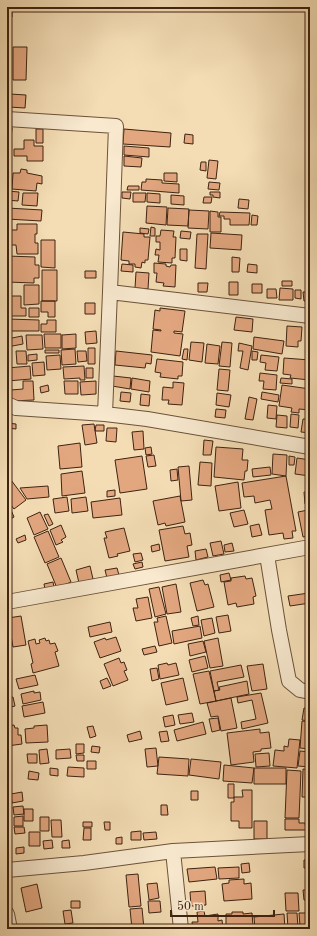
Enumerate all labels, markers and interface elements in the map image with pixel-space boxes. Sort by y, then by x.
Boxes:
scale bar [171,892,274,918]
text: 50 m [177,900,204,913]

